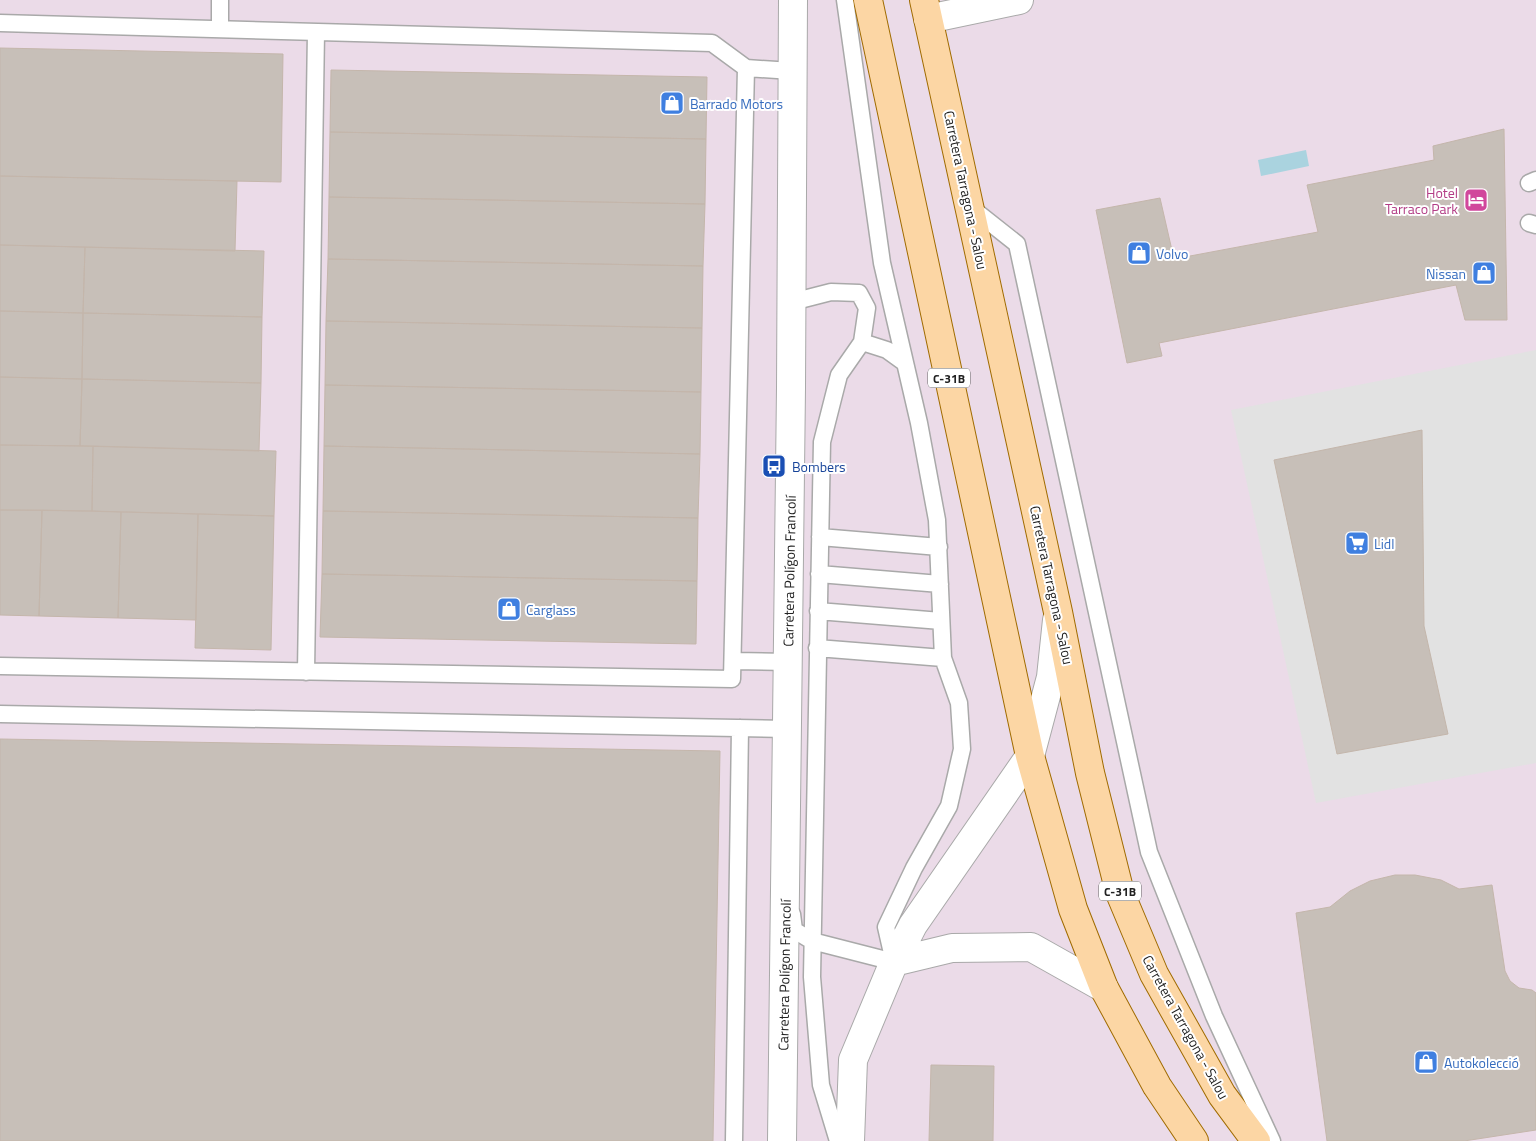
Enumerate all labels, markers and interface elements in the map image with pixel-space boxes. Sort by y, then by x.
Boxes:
shop icon: Barrado Motors [659,90,685,116]
place label: Barrado Motors [690,93,783,114]
street label: Carretera Tarragona - Salou [939,109,993,271]
place label: Hotel Tarraco Park [1385,182,1458,219]
hotel icon: Hotel Tarraco Park [1463,187,1489,213]
shop icon: Volvo [1126,240,1152,266]
place label: Volvo [1156,243,1188,264]
shop icon: Nissan [1471,260,1497,286]
place label: Nissan [1426,263,1466,284]
road number: C-31B [928,368,970,388]
bus stop icon: Bombers [761,453,787,479]
place label: Bombers [792,456,846,477]
street label: Carretera Polígon Francolí [777,494,801,647]
street label: Carretera Tarragona - Salou [1025,504,1079,666]
supermarket icon: Lidl [1344,530,1370,556]
place label: Lidl [1374,533,1394,554]
shop icon: Carglass [496,596,522,622]
place label: Carglass [526,599,576,620]
road number: C-31B [1099,881,1141,900]
street label: Carretera Polígon Francolí [772,898,796,1051]
street label: Carretera Tarragona - Salou [1138,951,1234,1103]
shop icon: Autokolecció [1413,1049,1439,1075]
place label: Autokolecció [1444,1052,1519,1073]

